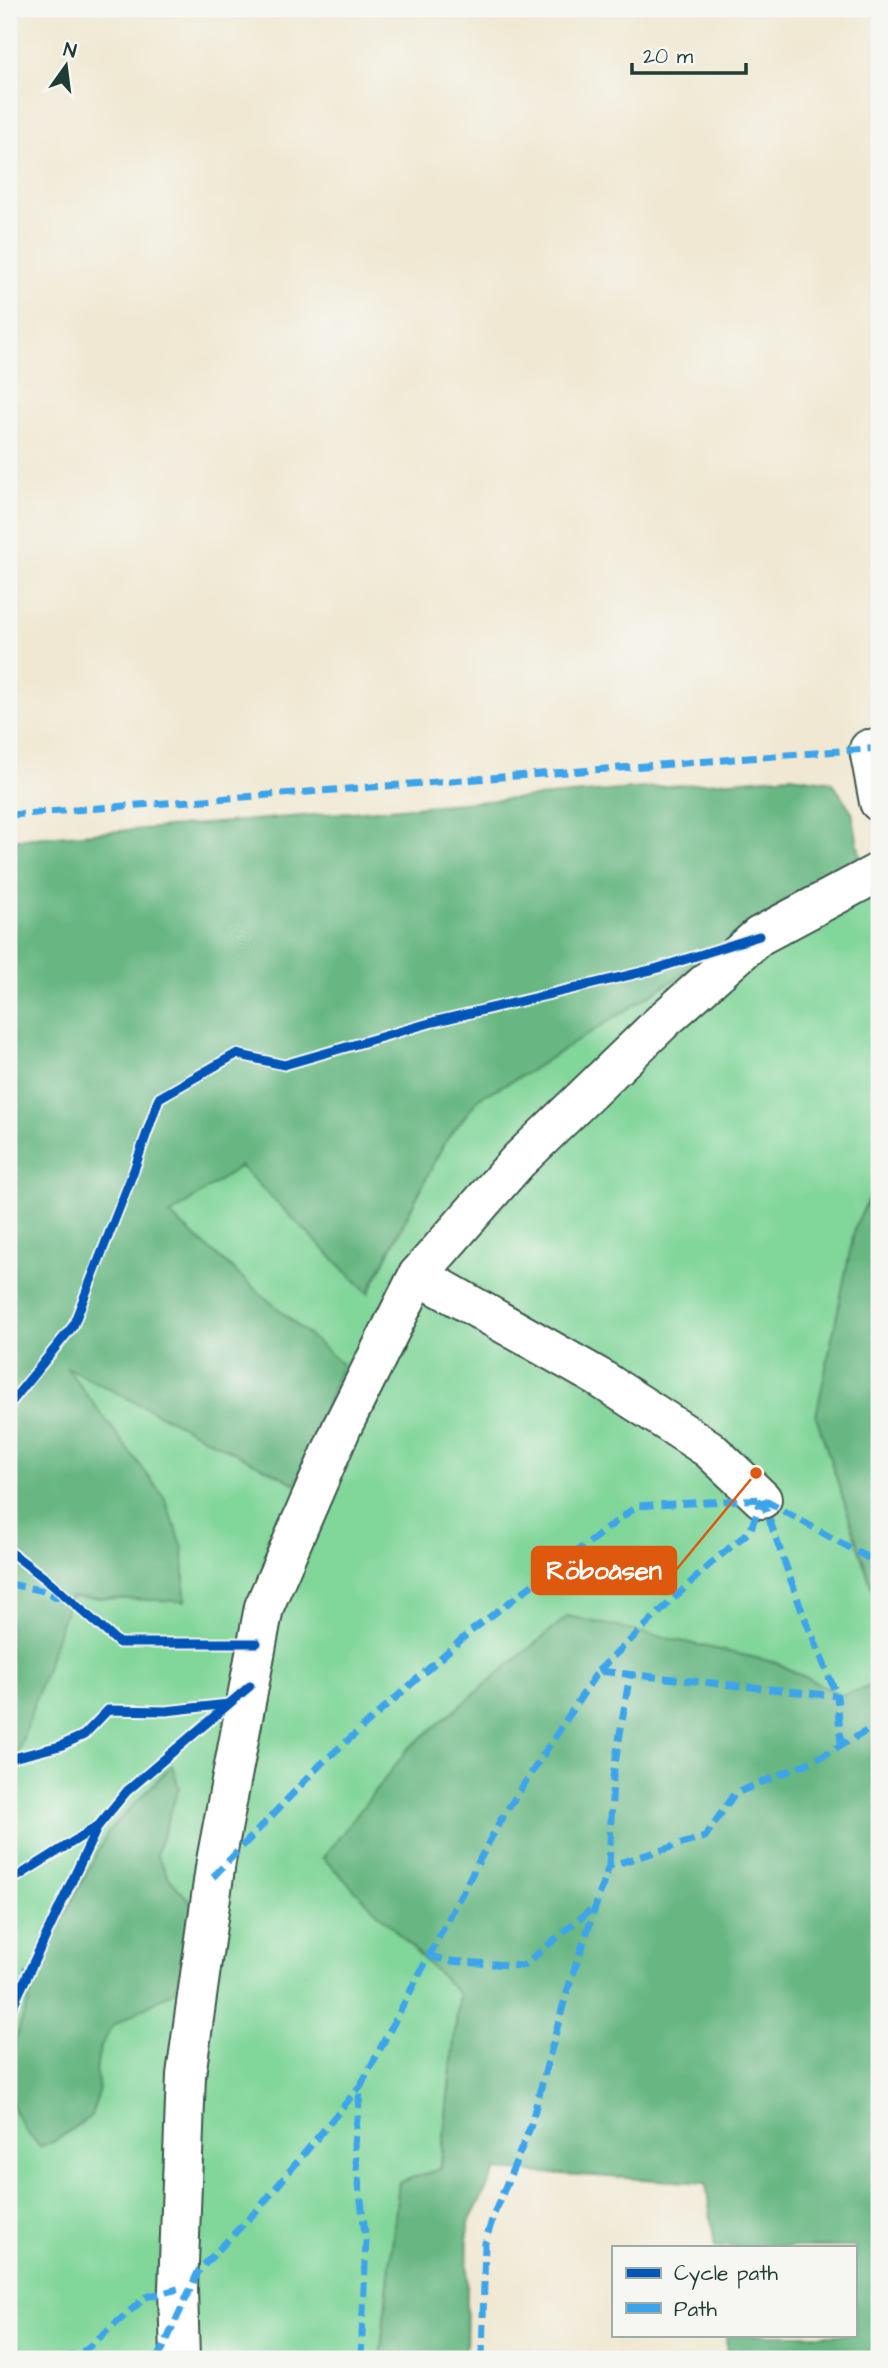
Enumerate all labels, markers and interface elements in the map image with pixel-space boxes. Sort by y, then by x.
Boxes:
north arrow [32,32,102,102]
scale bar [632,32,746,76]
text: N [61,36,79,66]
text: 20 m [643,42,694,71]
callout: Röboåsen [532,1547,676,1594]
text: Röboåsen [546,1553,662,1589]
legend [612,2246,856,2336]
text: Cycle path [674,2259,779,2290]
text: Path [674,2295,718,2324]

